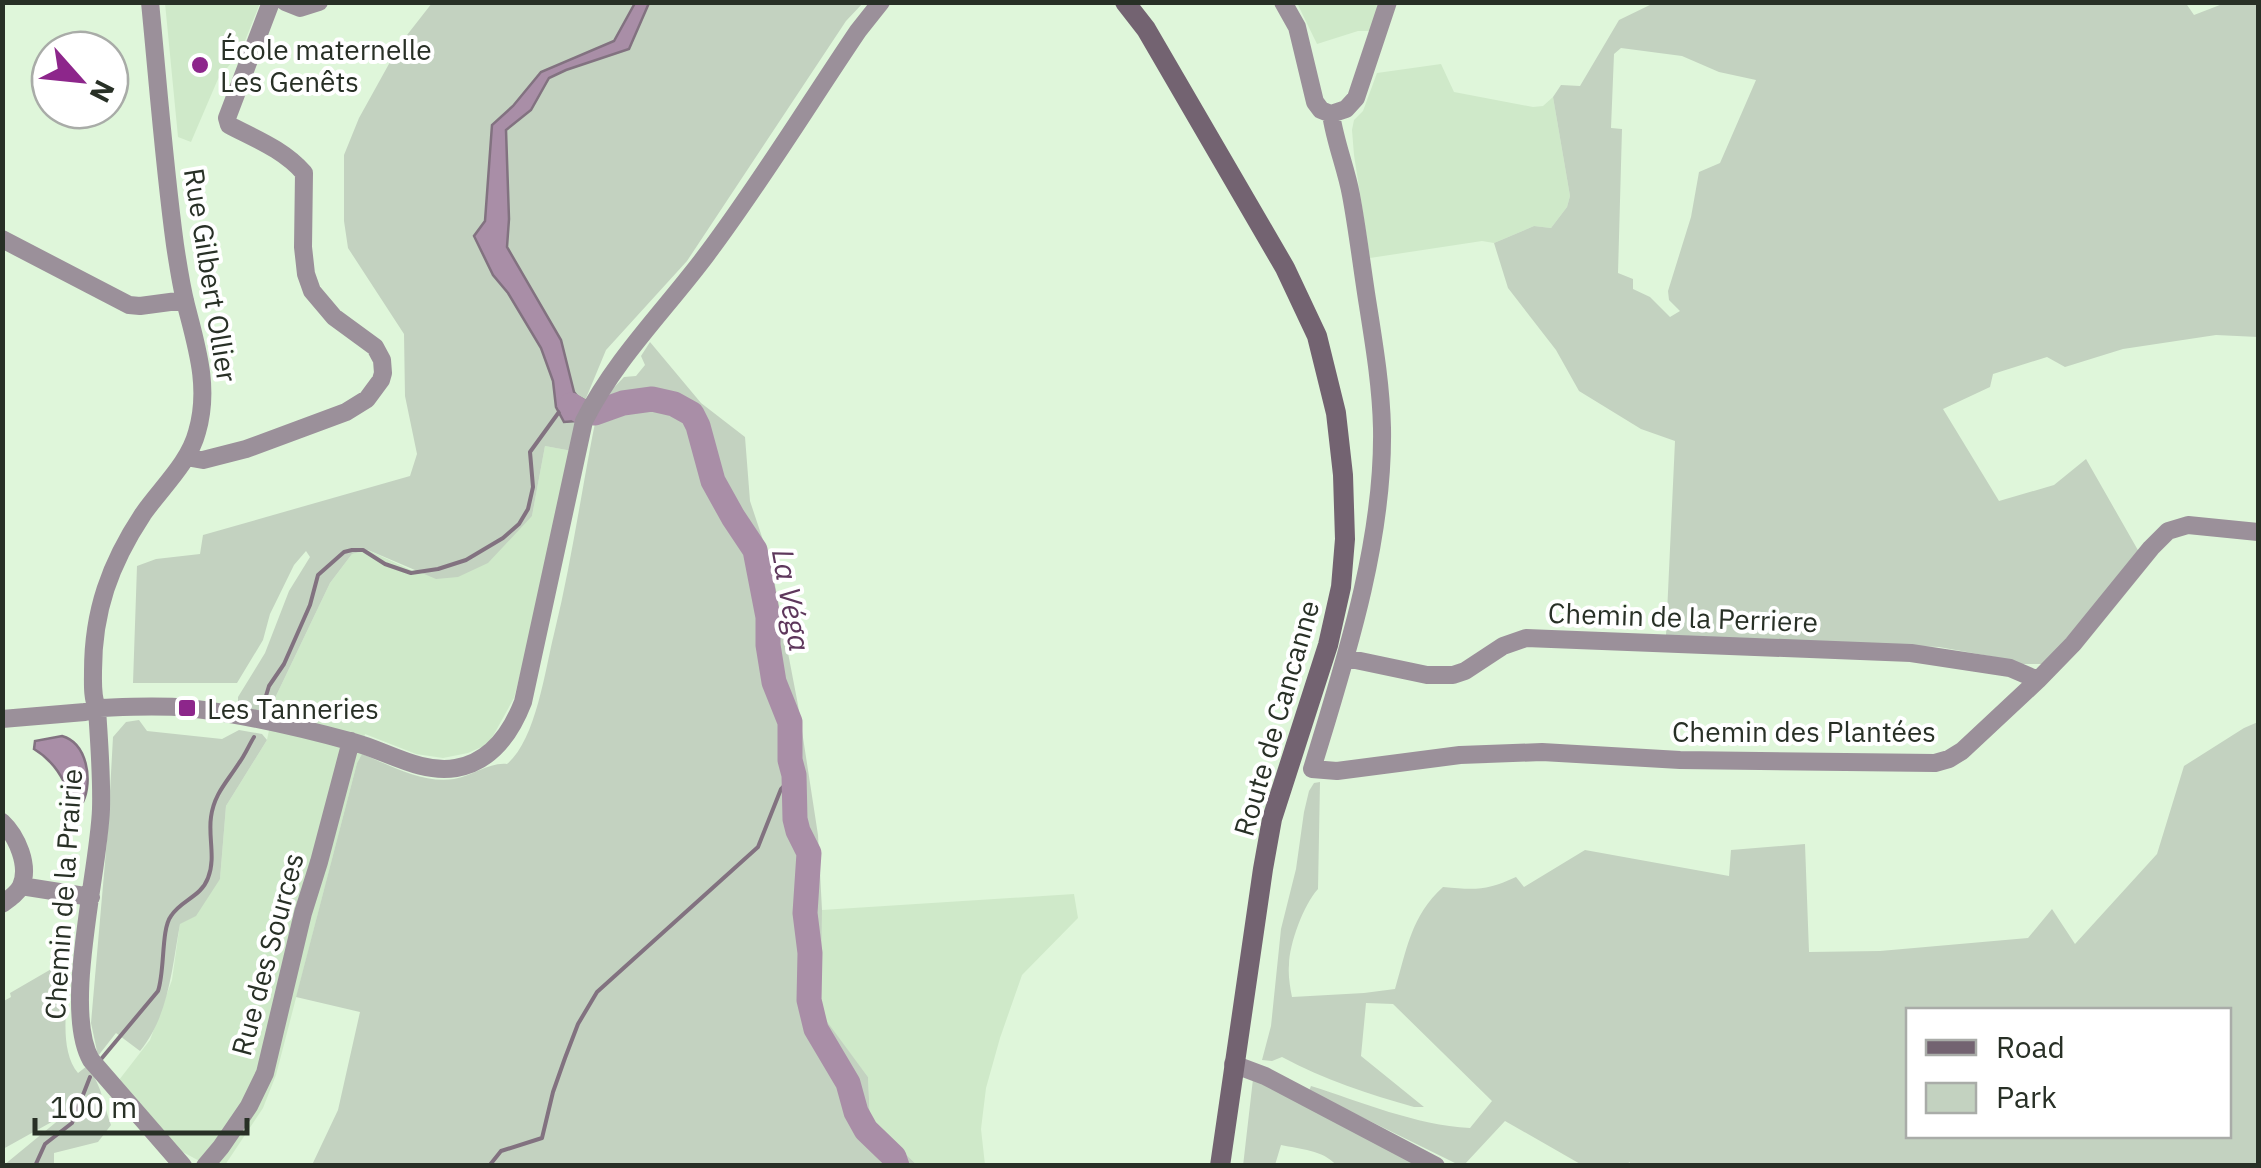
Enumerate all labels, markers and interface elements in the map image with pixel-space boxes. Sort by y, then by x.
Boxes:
north arrow [30,30,130,130]
place label: École maternelle Les Genêts [220,31,432,100]
marker: École maternelle Les Genêts [189,54,211,76]
text: N [82,74,124,109]
street label: Rue Gilbert Ollier [176,165,246,385]
water label: La Véga [764,546,820,654]
street label: Chemin de la Perriere [1547,594,1819,640]
street label: Route de Cancanne [1225,596,1327,840]
place label: Les Tanneries [207,690,379,727]
marker: Les Tanneries [176,697,198,719]
street label: Chemin des Plantées [1672,713,1936,750]
street label: Chemin de la Prairie [36,767,90,1021]
street label: Rue des Sources [222,848,312,1060]
legend [1906,1008,2231,1138]
text: Road [1996,1027,2065,1066]
scale bar [35,1073,248,1135]
text: Park [1996,1077,2057,1116]
text: 100 m [50,1087,137,1126]

